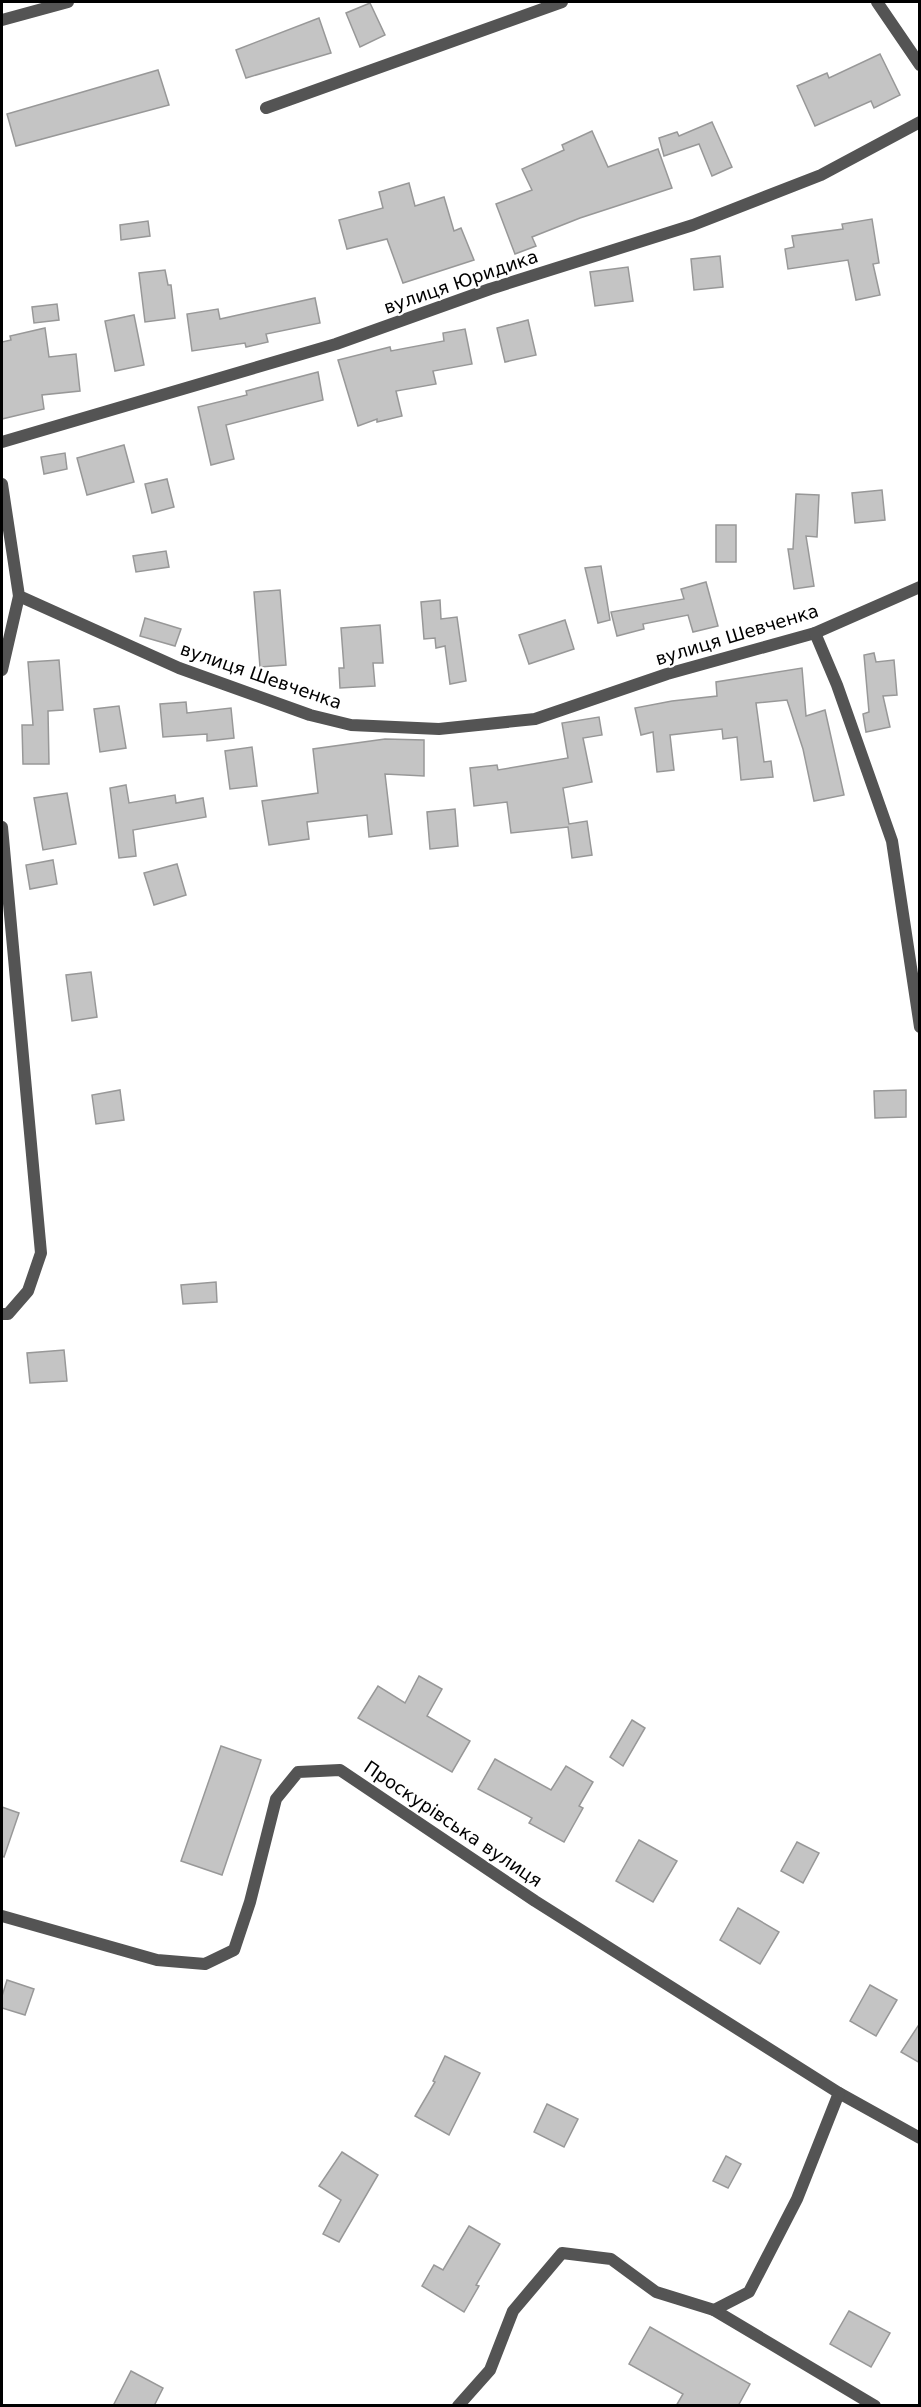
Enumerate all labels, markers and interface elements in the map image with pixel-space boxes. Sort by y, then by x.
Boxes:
street label: вулиця Юридика [381,245,541,318]
street label: вулиця Шевченка [653,600,821,669]
street label: вулиця Шевченка [178,638,345,713]
street label: Проскурівська вулиця [360,1756,546,1891]

